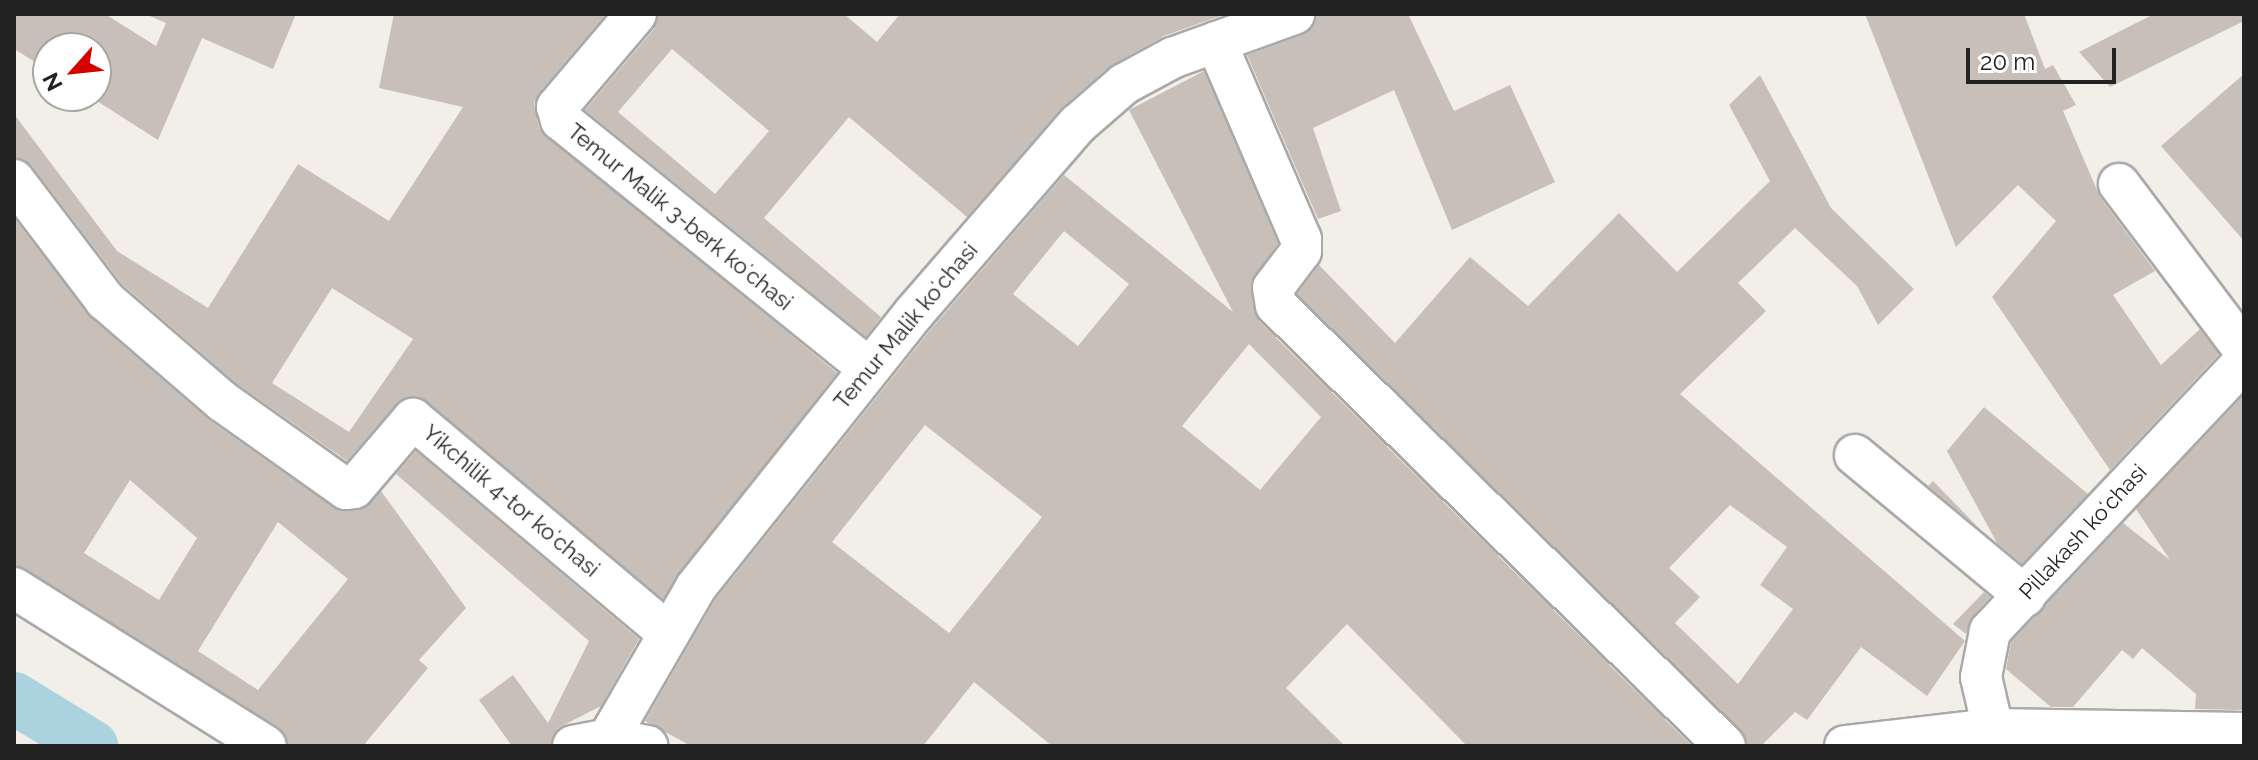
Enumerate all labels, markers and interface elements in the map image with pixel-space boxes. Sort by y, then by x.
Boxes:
north arrow [32,32,112,112]
scale bar [1970,32,2120,82]
text: 20 m [1980,47,2035,76]
text: N [37,69,68,95]
street label: Temur Malik 3-berk koʻchasi [562,118,798,316]
street label: Temur Malik koʻchasi [829,237,983,415]
street label: Yikchilik 4-tor koʻchasi [417,419,605,583]
street label: Pillakash koʻchasi [2014,459,2152,605]

